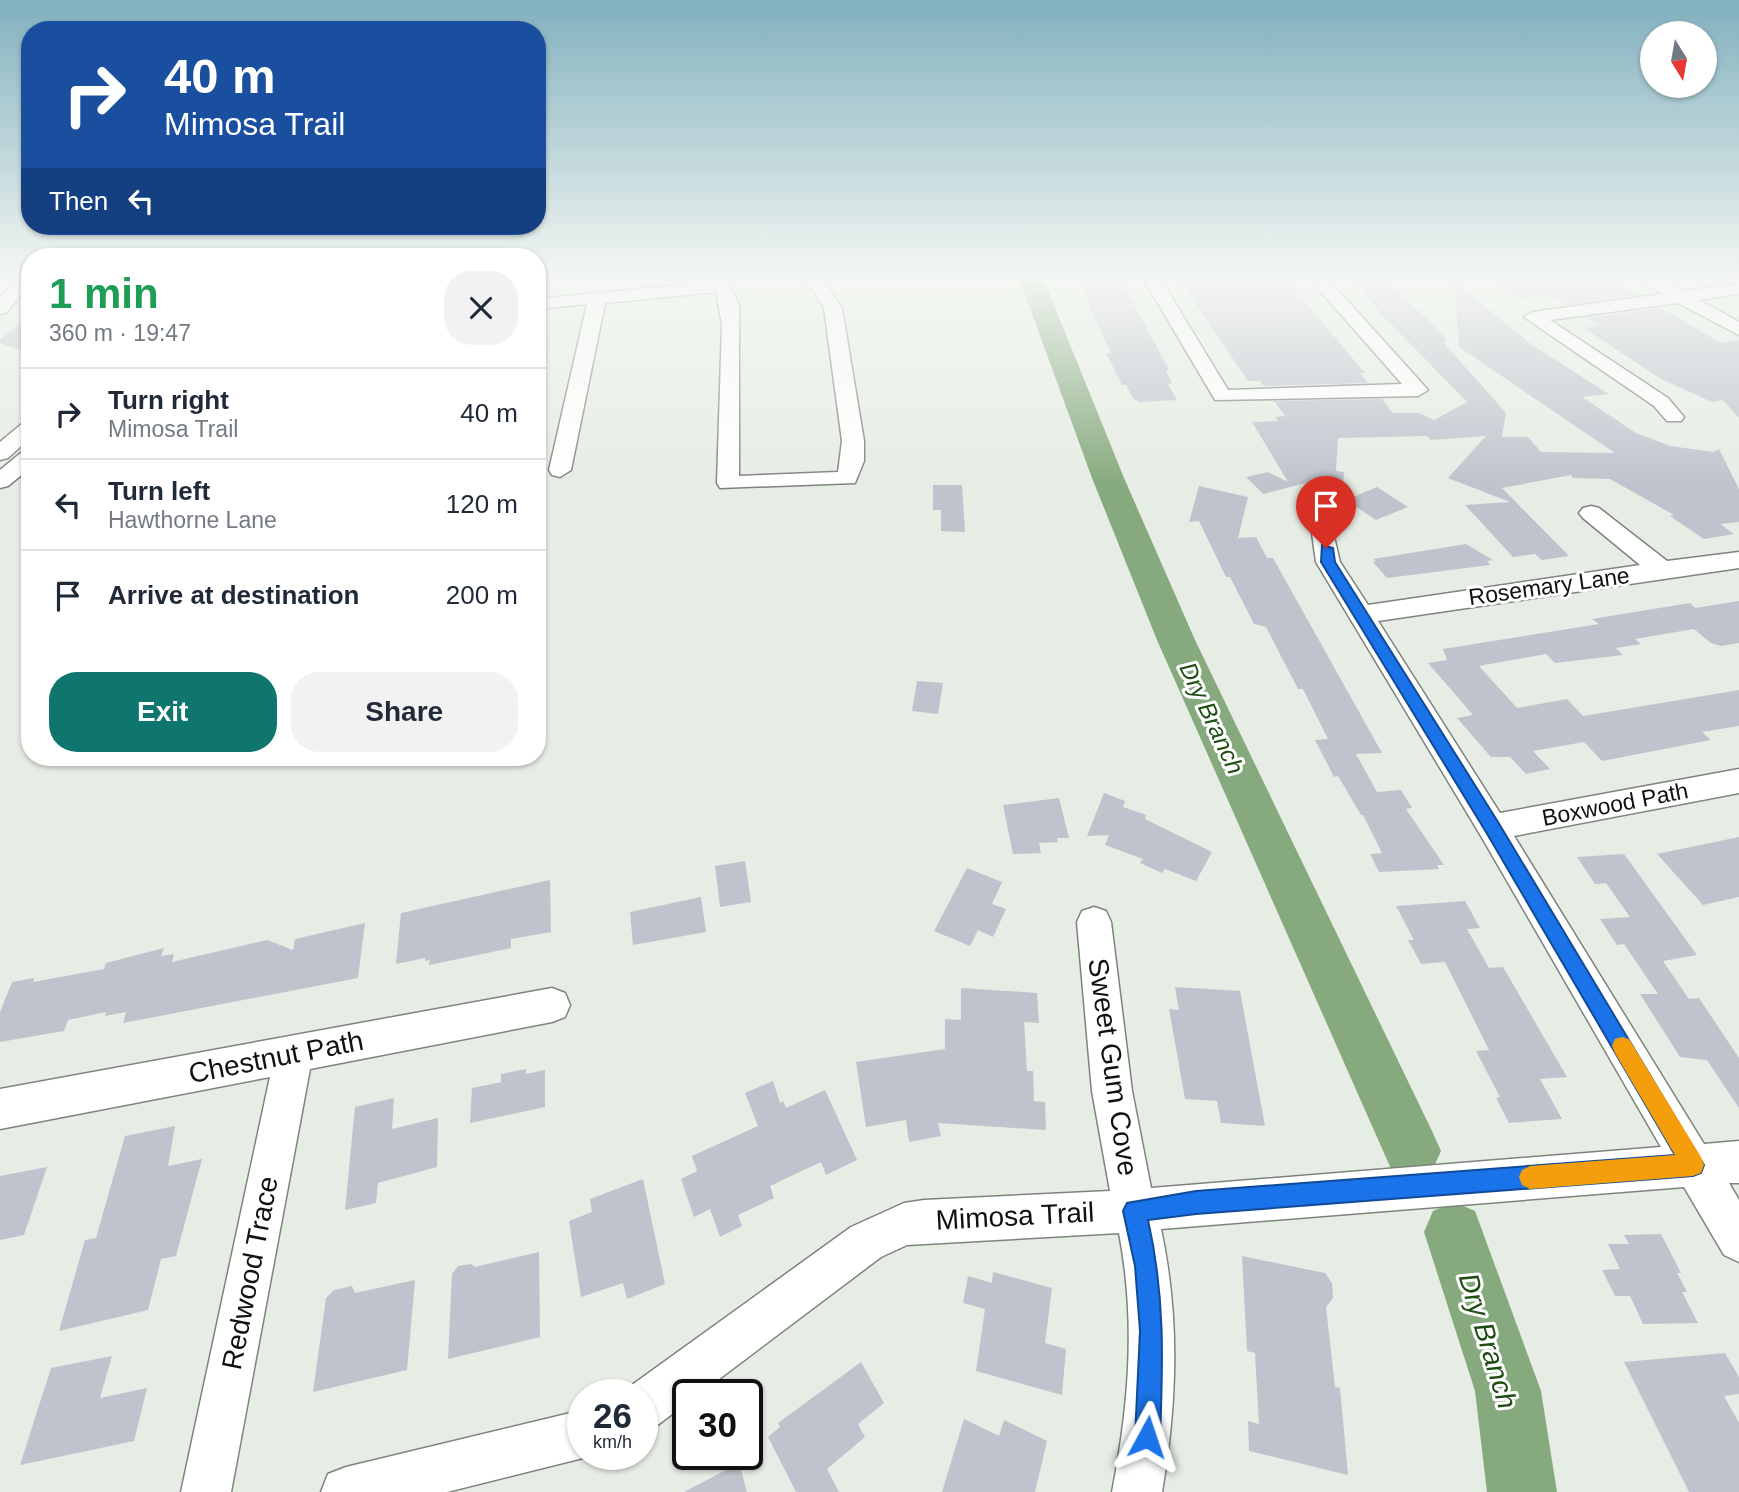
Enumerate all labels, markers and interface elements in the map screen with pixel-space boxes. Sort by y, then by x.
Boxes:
north arrow [1640,21,1717,98]
map controls [1640,21,1717,98]
icon: right [49,49,140,140]
text: 40 m [164,49,276,103]
text: Mimosa Trail [164,106,345,142]
icon: left [122,182,160,220]
text: Then [49,186,108,216]
text: 1 min [49,270,159,317]
button: close [444,271,518,345]
text: 360 m · 19:47 [49,320,191,346]
text: Turn right [108,385,229,415]
icon: right [49,395,87,433]
text: 40 m [460,398,518,428]
text: Mimosa Trail [108,416,238,442]
text: Turn left [108,476,210,506]
pin [1296,476,1356,548]
icon: left [49,486,87,524]
icon: arrive [1307,487,1345,525]
text: 120 m [446,489,518,519]
text: Hawthorne Lane [108,507,277,533]
street label: Rosemary Lane [1467,562,1631,610]
icon: arrive [49,577,87,615]
text: Arrive at destination [108,580,359,610]
text: 200 m [446,580,518,610]
water label: Dry Branch [1174,658,1250,778]
button: Exit [49,672,277,752]
button: Share [291,672,518,752]
street label: Boxwood Path [1540,777,1690,831]
street label: Sweet Gum Cove [1082,956,1144,1178]
street label: Chestnut Path [186,1025,366,1089]
street label: Redwood Trace [216,1174,284,1372]
street label: Mimosa Trail [935,1196,1095,1236]
water label: Dry Branch [1453,1270,1523,1412]
speed limit sign: 30 [672,1379,763,1470]
text: 26 [593,1396,632,1435]
position arrow [1110,1400,1184,1474]
text: km/h [593,1432,632,1452]

